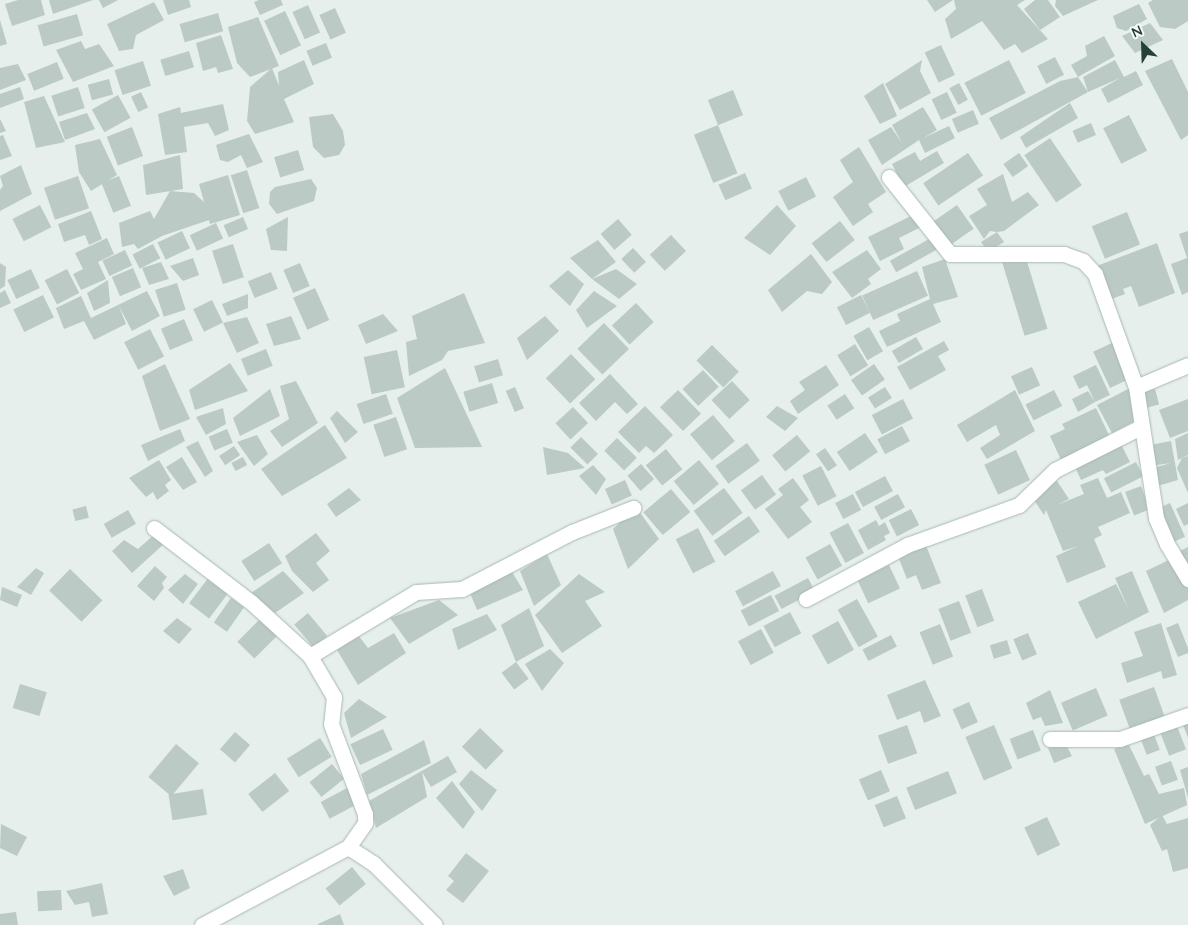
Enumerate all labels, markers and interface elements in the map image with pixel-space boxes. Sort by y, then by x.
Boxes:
north arrow [1118,20,1168,70]
text: N [1129,21,1145,42]

